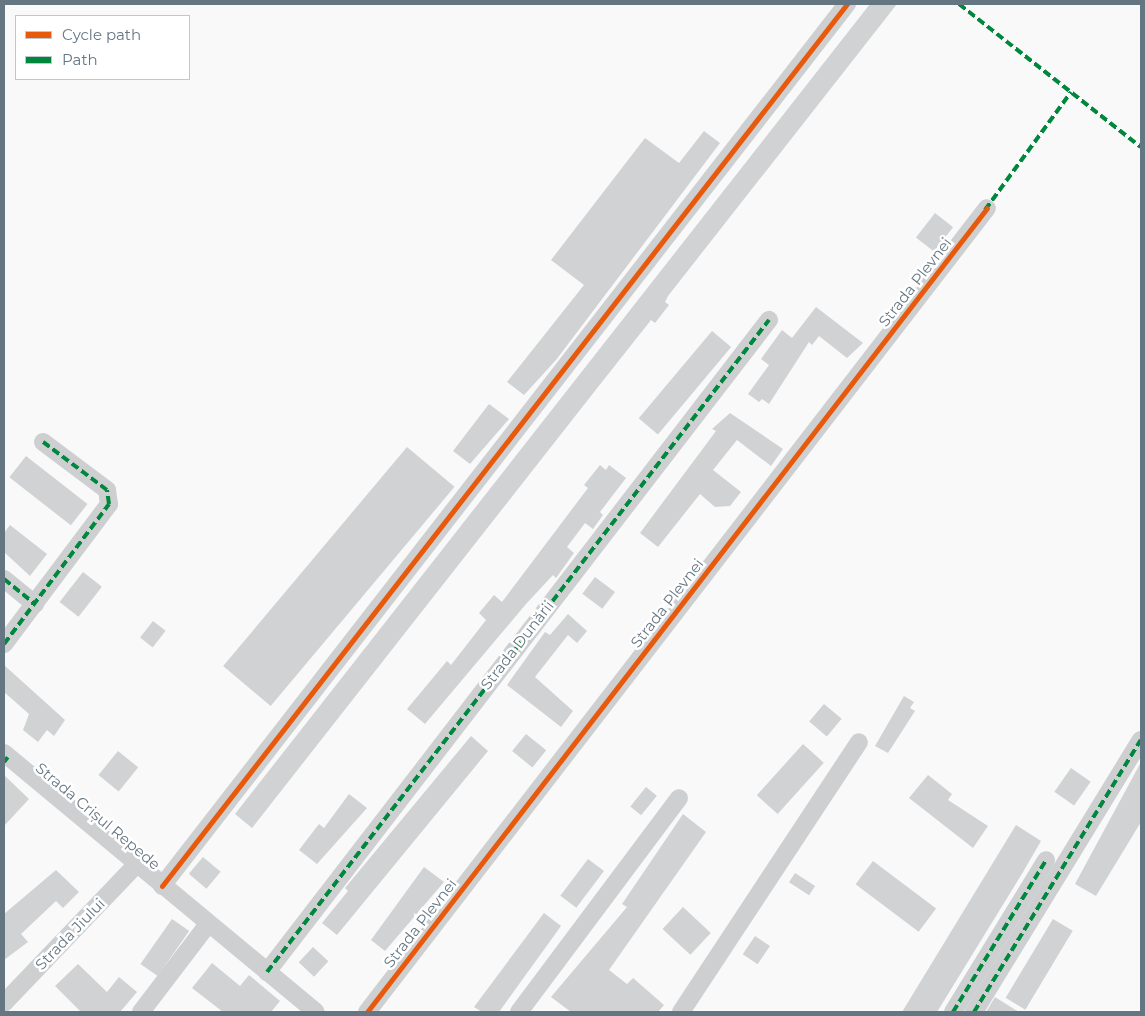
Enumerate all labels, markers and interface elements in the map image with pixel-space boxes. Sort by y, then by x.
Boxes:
legend [15,15,190,80]
text: Cycle path [62,25,141,44]
text: Path [62,50,98,69]
street label: Strada Plevnei [875,234,955,330]
street label: Strada Plevnei [627,555,707,651]
street label: Strada Dunării [477,597,557,693]
street label: Strada Crișul Repede [32,759,164,873]
street label: Strada Plevnei [380,875,460,971]
street label: Strada Jiului [31,895,109,973]

